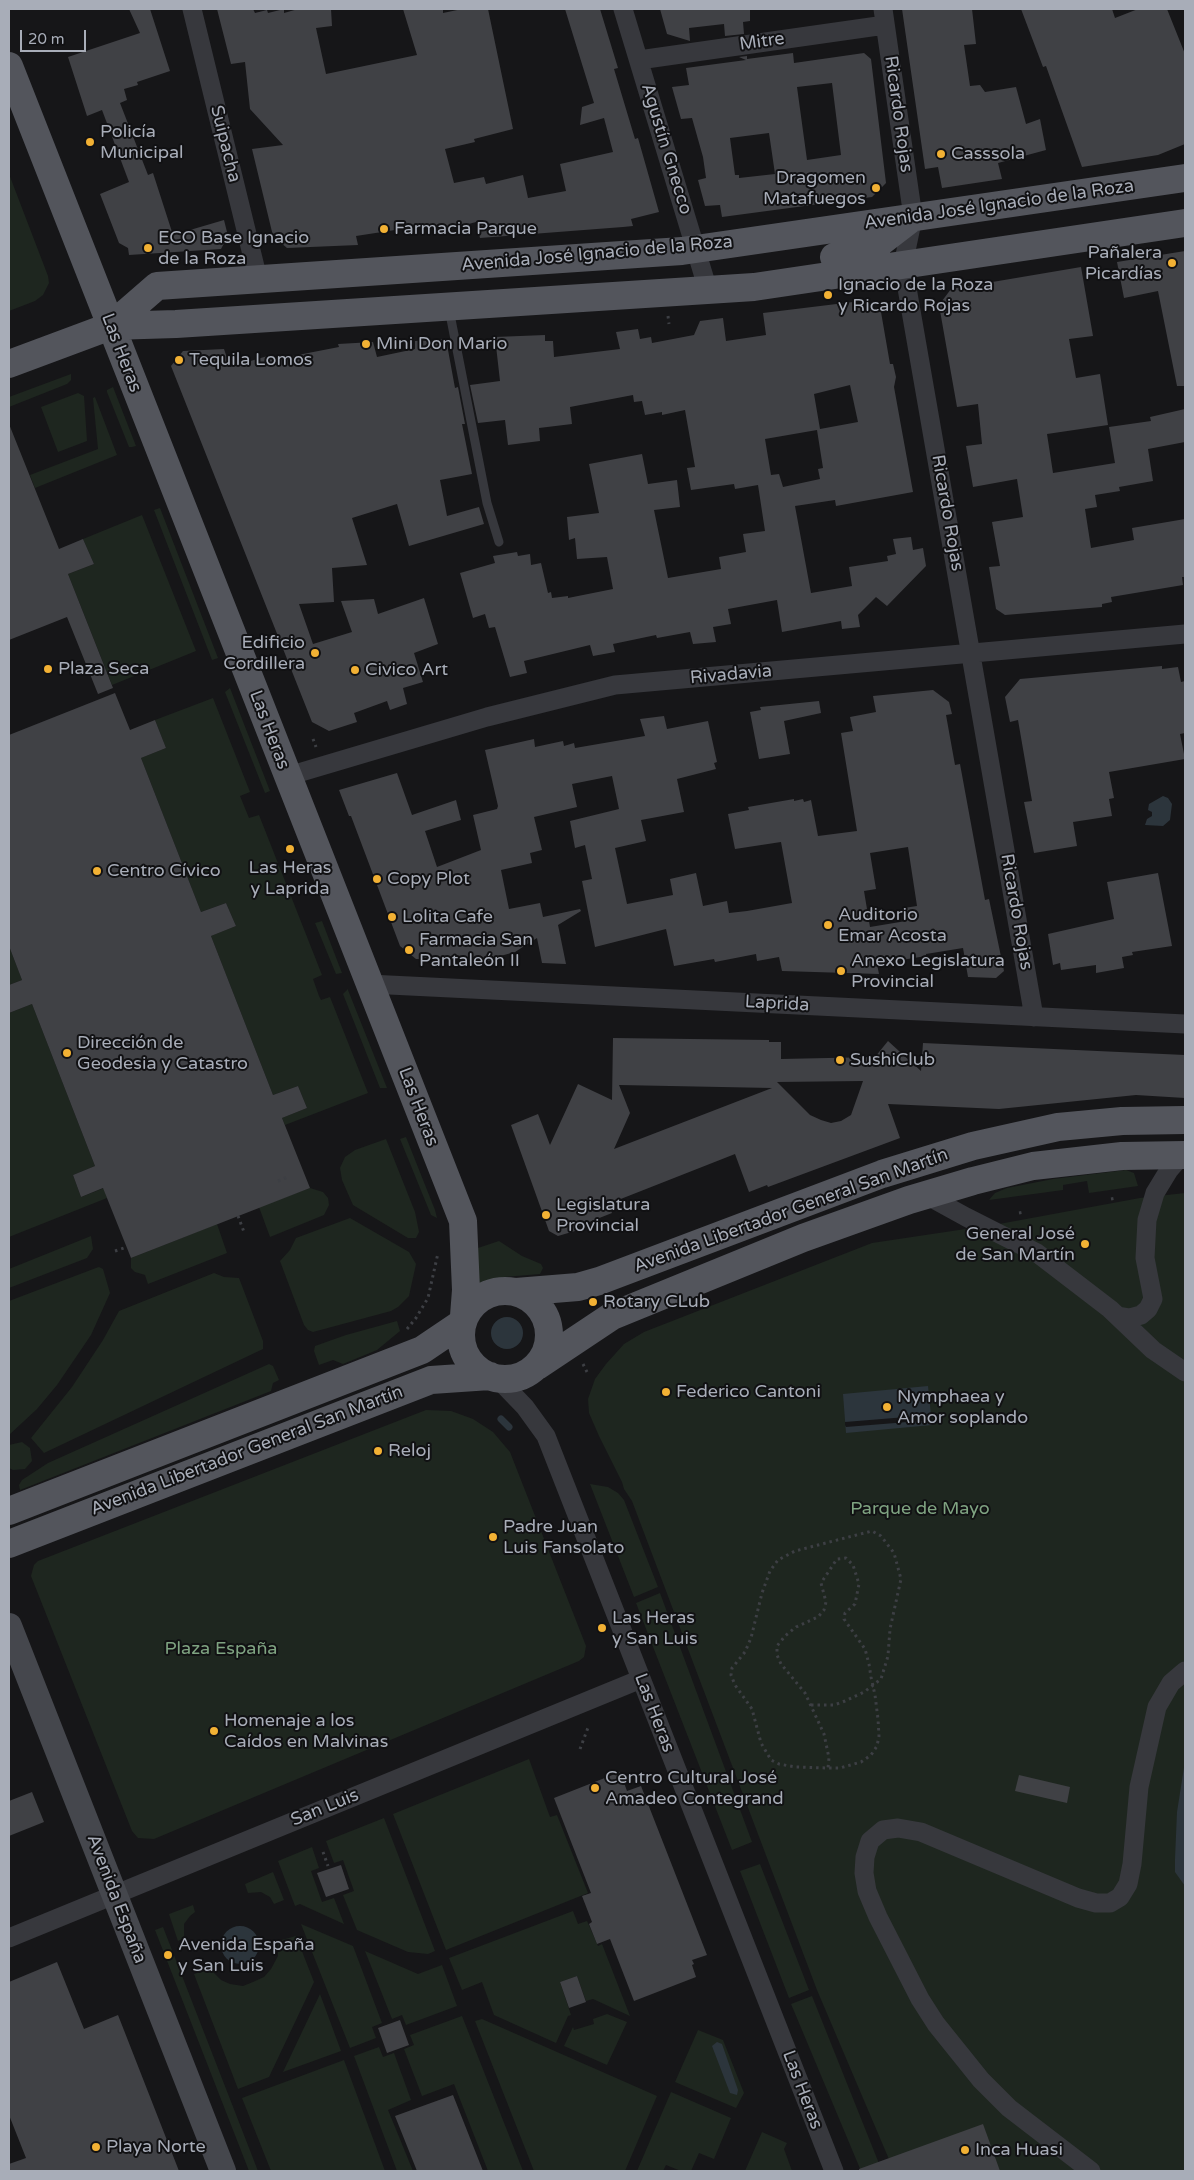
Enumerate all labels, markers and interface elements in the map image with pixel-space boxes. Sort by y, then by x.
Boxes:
scale bar [22,20,89,52]
street label: Mitre [738,28,786,56]
text: 20 m [28,30,65,48]
street label: Ricardo Rojas [879,54,917,174]
street label: Agustín Gnecco [636,81,696,217]
street label: Suipacha [205,103,245,185]
place label: Policía Municipal [100,121,184,163]
marker: Policía Municipal [84,136,96,148]
place label: Casssola [951,143,1025,165]
marker: Casssola [935,148,947,160]
place label: Dragomen Matafuegos [763,167,866,210]
street label: Avenida José Ignacio de la Roza [863,175,1135,235]
marker: Dragomen Matafuegos [870,182,882,194]
place label: Farmacia Parque [394,218,537,240]
marker: Farmacia Parque [378,223,390,235]
place label: ECO Base Ignacio de la Roza [158,227,309,270]
street label: Avenida José Ignacio de la Roza [460,231,734,277]
marker: ECO Base Ignacio de la Roza [142,242,154,254]
place label: Pañalera Picardías [1085,242,1162,284]
marker: Pañalera Picardías [1166,257,1178,269]
place label: Ignacio de la Roza y Ricardo Rojas [838,274,993,316]
marker: Ignacio de la Roza y Ricardo Rojas [822,289,834,301]
street label: Las Heras [96,310,146,396]
place label: Mini Don Mario [376,333,507,355]
marker: Mini Don Mario [360,338,372,350]
place label: Tequila Lomos [189,349,312,371]
marker: Tequila Lomos [173,354,185,366]
street label: Ricardo Rojas [926,453,968,573]
place label: Edificio Cordillera [223,632,305,674]
marker: Edificio Cordillera [309,647,321,659]
place label: Plaza Seca [58,658,149,680]
place label: Civico Art [365,659,448,681]
street label: Rivadavia [689,661,773,689]
marker: Plaza Seca [42,663,54,675]
marker: Civico Art [349,664,361,676]
street label: Las Heras [244,687,294,773]
marker: Las Heras y Laprida [284,843,296,855]
street label: Ricardo Rojas [995,852,1037,972]
place label: Las Heras y Laprida [249,857,331,900]
place label: Centro Cívico [107,860,221,882]
marker: Centro Cívico [91,865,103,877]
place label: Copy Plot [387,868,470,890]
marker: Copy Plot [371,873,383,885]
place label: Auditorio Emar Acosta [838,904,947,946]
place label: Lolita Cafe [402,906,493,928]
marker: Lolita Cafe [386,911,398,923]
marker: Auditorio Emar Acosta [822,919,834,931]
place label: Farmacia San Pantaleón II [419,929,533,972]
marker: Farmacia San Pantaleón II [403,944,415,956]
place label: Anexo Legislatura Provincial [851,950,1005,992]
marker: Anexo Legislatura Provincial [835,965,847,977]
street label: Laprida [744,992,810,1016]
place label: Dirección de Geodesia y Catastro [77,1032,248,1074]
marker: Dirección de Geodesia y Catastro [61,1047,73,1059]
place label: SushiClub [850,1049,935,1071]
marker: SushiClub [834,1054,846,1066]
street label: Las Heras [393,1064,443,1150]
street label: Avenida Libertador General San Martín [631,1144,951,1278]
place label: Legislatura Provincial [556,1194,650,1236]
marker: Legislatura Provincial [540,1209,552,1221]
place label: General José de San Martín [955,1223,1075,1266]
marker: General José de San Martín [1079,1238,1091,1250]
place label: Rotary CLub [603,1291,710,1313]
marker: Rotary CLub [587,1296,599,1308]
street label: Avenida Libertador General San Martín [88,1381,406,1521]
place label: Federico Cantoni [676,1381,821,1403]
marker: Federico Cantoni [660,1386,672,1398]
place label: Nymphaea y Amor soplando [897,1386,1028,1428]
marker: Nymphaea y Amor soplando [881,1401,893,1413]
place label: Reloj [388,1440,431,1462]
marker: Reloj [372,1445,384,1457]
park label: Parque de Mayo [850,1498,990,1520]
place label: Padre Juan Luis Fansolato [503,1516,624,1558]
marker: Padre Juan Luis Fansolato [487,1531,499,1543]
place label: Las Heras y San Luis [612,1607,698,1650]
marker: Las Heras y San Luis [596,1622,608,1634]
park label: Plaza España [165,1638,277,1660]
street label: Las Heras [629,1670,679,1756]
place label: Homenaje a los Caídos en Malvinas [224,1710,388,1752]
marker: Homenaje a los Caídos en Malvinas [208,1725,220,1737]
place label: Centro Cultural José Amadeo Contegrand [605,1767,784,1810]
marker: Centro Cultural José Amadeo Contegrand [589,1782,601,1794]
street label: San Luis [288,1785,362,1831]
street label: Avenida España [81,1831,151,1967]
place label: Avenida España y San Luis [178,1934,315,1976]
marker: Avenida España y San Luis [162,1949,174,1961]
street label: Las Heras [777,2047,827,2133]
place label: Playa Norte [106,2136,206,2158]
place label: Inca Huasi [975,2139,1063,2161]
marker: Playa Norte [90,2141,102,2153]
marker: Inca Huasi [959,2144,971,2156]

